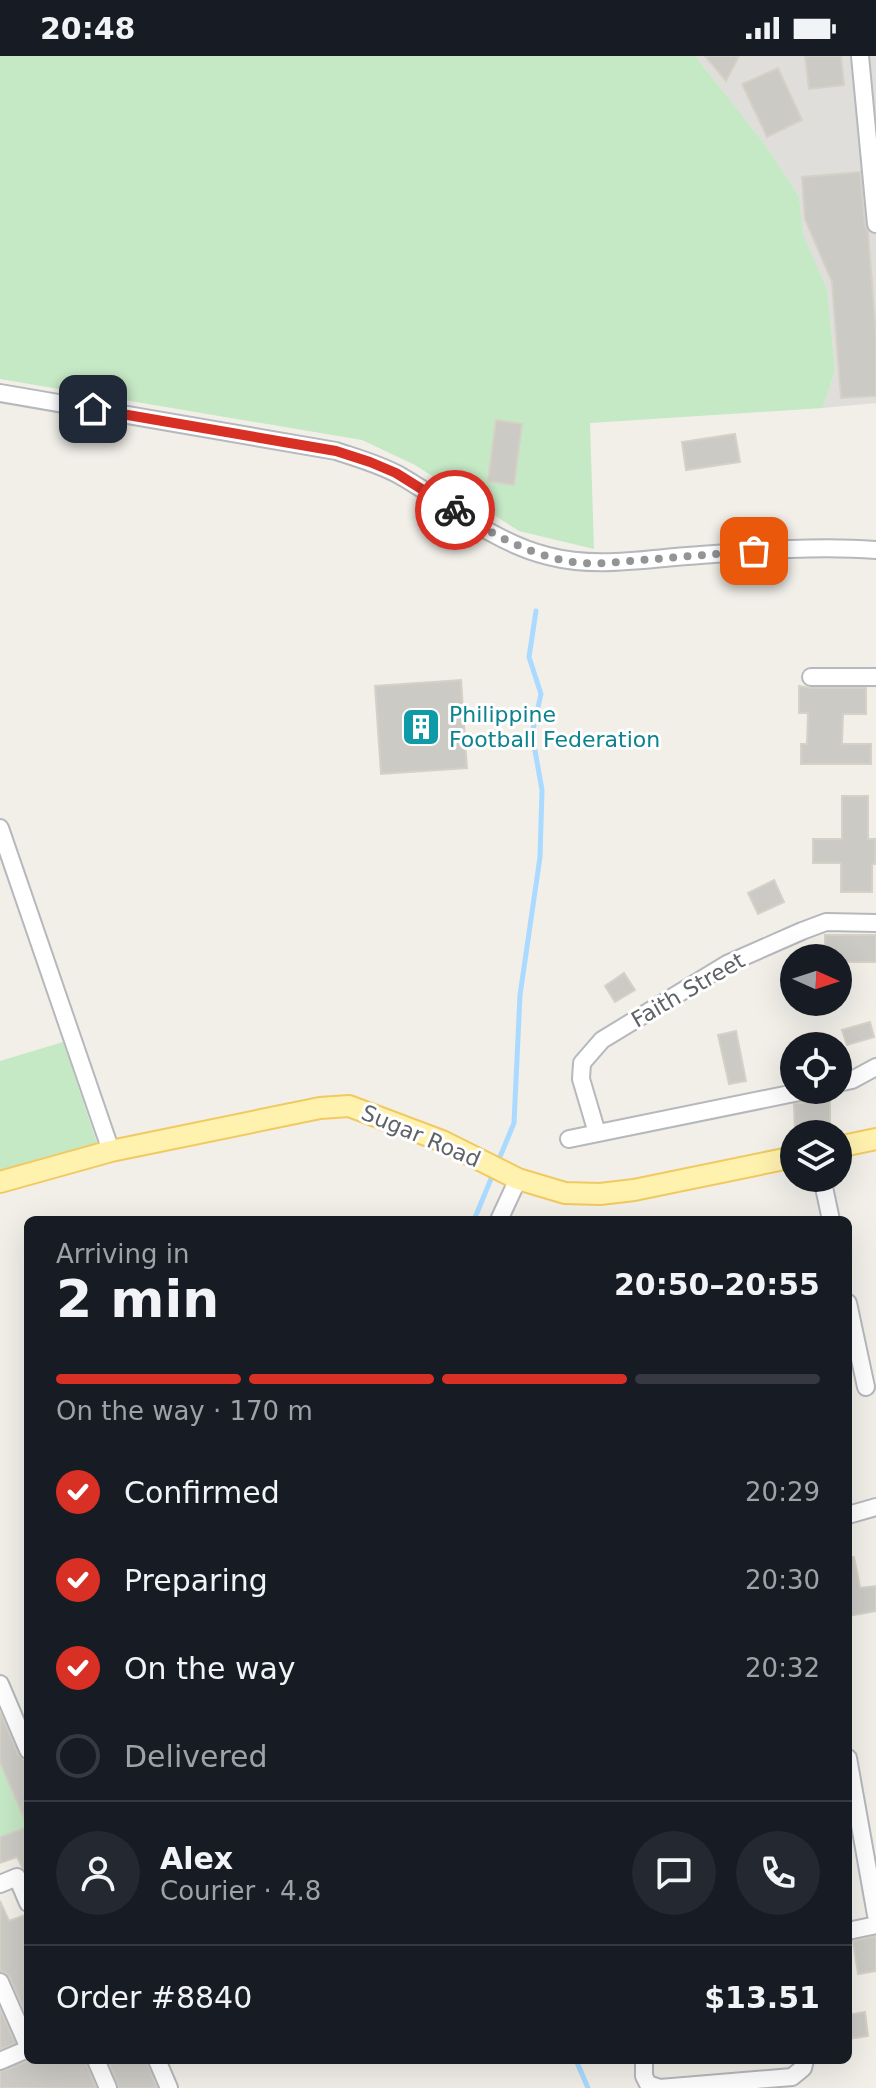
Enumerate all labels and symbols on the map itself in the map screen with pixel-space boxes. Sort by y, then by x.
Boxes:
pin [59,375,127,443]
courier [415,470,495,550]
pin [720,517,788,585]
place label: Philippine Football Federation [449,702,660,752]
building icon: Philippine Football Federation [400,706,442,748]
north arrow [780,944,852,1016]
street label: Faith Street [627,947,749,1032]
street label: Sugar Road [358,1100,484,1172]

